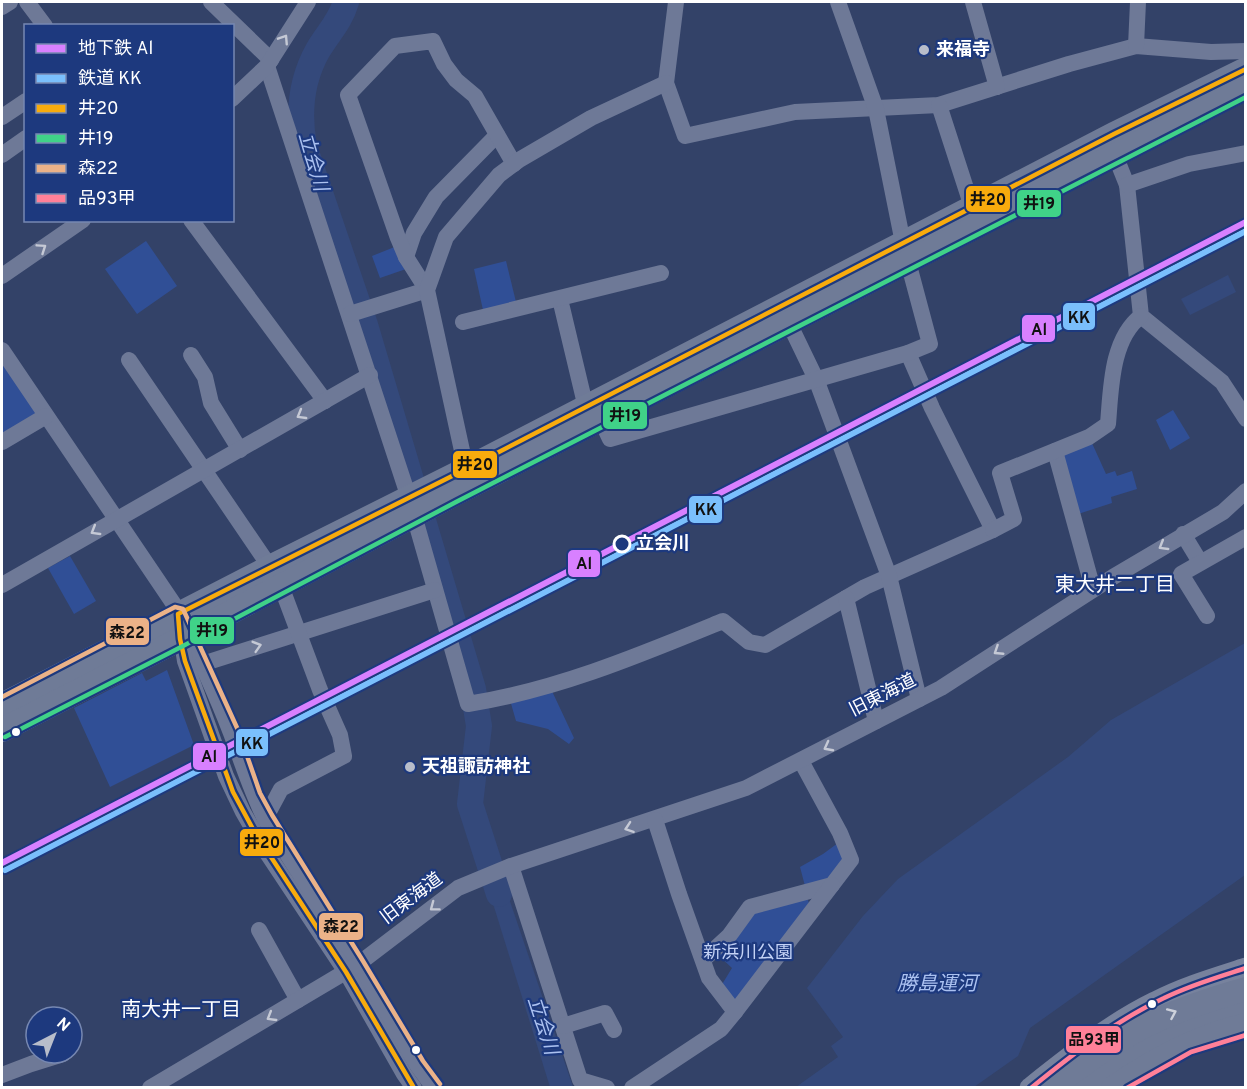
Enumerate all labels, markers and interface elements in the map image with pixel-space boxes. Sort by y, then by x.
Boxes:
legend [24,24,234,222]
one-way arrow [277,35,289,45]
text: 地下鉄 Al [78,38,153,61]
place label: 来福寺 [936,39,990,62]
marker: 来福寺 [917,43,931,57]
text: 鉄道 KK [78,68,142,91]
text: 井20 [78,98,119,121]
text: 井19 [78,128,113,151]
water label: 立会川 [291,130,333,196]
text: 森22 [78,158,118,181]
line badge: 井20 [965,185,1011,213]
text: 品93甲 [78,188,136,211]
line badge: 井19 [1016,189,1062,218]
text: 井20 [970,190,1006,211]
text: 井19 [1023,194,1055,215]
one-way arrow [36,244,47,255]
line badge: KK [1062,302,1096,331]
text: KK [1068,309,1090,329]
line badge: Al [1021,314,1056,343]
text: Al [1031,321,1047,341]
line badge: 井19 [602,401,648,430]
text: 井19 [609,406,641,427]
one-way arrow [297,408,307,419]
line badge: 井20 [452,450,498,479]
text: 井20 [457,455,493,476]
line badge: KK [688,495,723,524]
text: KK [695,501,717,521]
one-way arrow [91,524,101,536]
place label: 立会川 [636,533,690,556]
marker: 立会川 [613,535,631,553]
one-way arrow [1158,539,1169,550]
line badge: Al [567,549,601,578]
text: Al [576,555,592,575]
district label: 東大井二丁目 [1055,573,1175,599]
line badge: 井19 [189,616,235,645]
line badge: 森22 [105,617,150,646]
text: 井19 [196,621,228,642]
text: 森22 [109,624,145,644]
one-way arrow [251,641,262,653]
one-way arrow [994,644,1005,655]
street label: 旧東海道 [846,669,920,723]
unlabelled marker [10,726,22,738]
line badge: KK [235,728,269,757]
text: KK [241,735,263,755]
one-way arrow [824,740,834,751]
line badge: Al [192,742,227,771]
text: Al [201,748,217,768]
place label: 天祖諏訪神社 [422,756,530,779]
marker: 天祖諏訪神社 [403,760,417,774]
one-way arrow [624,821,635,834]
line badge: 井20 [239,828,284,857]
text: 井20 [244,833,280,854]
street label: 旧東海道 [376,868,448,930]
one-way arrow [429,899,440,910]
line badge: 森22 [318,912,364,941]
text: 森22 [323,918,359,938]
park label: 新浜川公園 [703,942,793,965]
water label: 勝島運河 [897,972,981,998]
water label: 立会川 [520,993,564,1060]
district label: 南大井一丁目 [121,998,241,1024]
unlabelled marker [1146,998,1158,1010]
north arrow [24,1005,84,1065]
one-way arrow [267,1009,277,1021]
one-way arrow [1166,1009,1177,1021]
text: N [52,1014,74,1037]
line badge: 品93甲 [1065,1025,1122,1054]
text: 品93甲 [1068,1031,1120,1051]
unlabelled marker [410,1044,422,1056]

